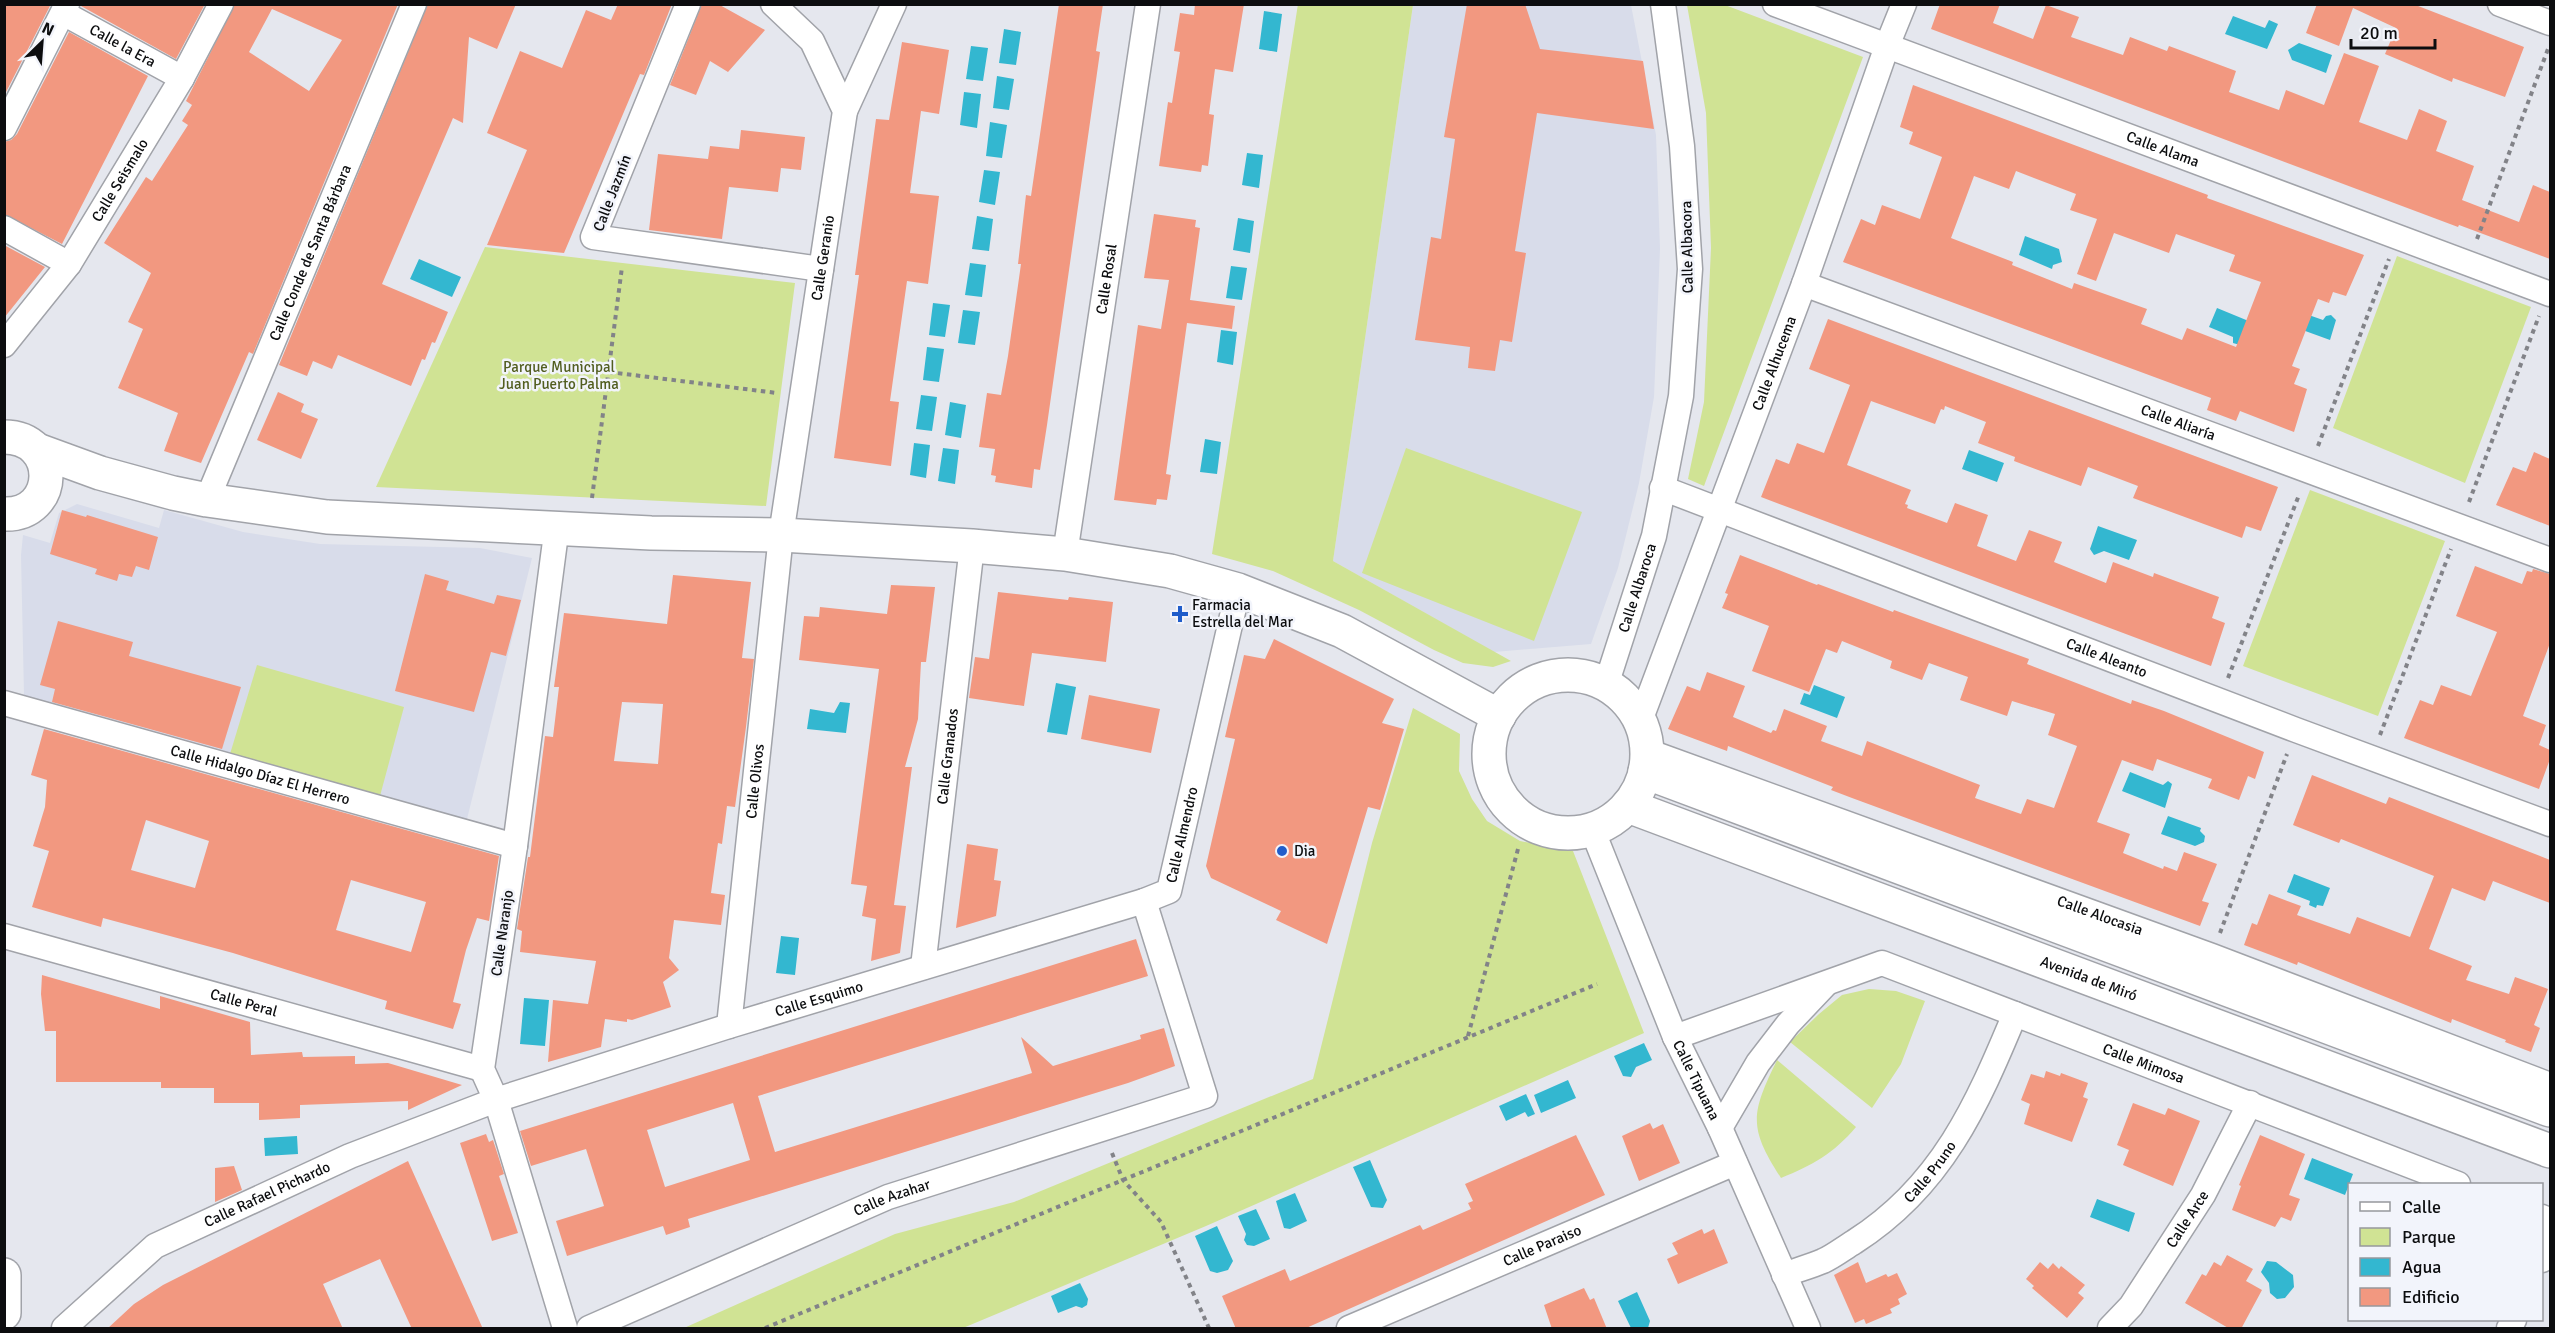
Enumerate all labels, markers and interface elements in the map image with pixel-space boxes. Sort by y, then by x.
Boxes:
north arrow [12,12,72,72]
scale bar [2351,12,2435,50]
text: N [39,18,57,41]
street label: Calle la Era [86,20,159,71]
text: 20 m [2360,22,2398,44]
street label: Calle Alama [2124,127,2202,171]
street label: Calle Seismalo [88,135,152,225]
street label: Calle Jazmín [589,152,635,234]
street label: Calle Conde de Santa Bárbara [265,162,355,344]
street label: Calle Albacora [1677,201,1697,293]
street label: Calle Geranio [807,214,838,302]
street label: Calle Rosal [1092,243,1121,316]
street label: Calle Alhucema [1748,313,1800,413]
park label: Parque Municipal Juan Puerto Palma [499,358,619,393]
street label: Calle Aliaría [2138,400,2218,444]
street label: Calle Albaroca [1615,541,1660,635]
place label: Farmacia Estrella del Mar [1192,596,1293,631]
marker: Farmacia Estrella del Mar [1173,607,1187,621]
street label: Calle Aleanto [2064,634,2150,681]
street label: Calle Granados [933,707,962,805]
street label: Calle Hidalgo Díaz El Herrero [168,741,352,808]
street label: Calle Olivos [742,743,768,820]
street label: Calle Almendro [1162,785,1202,885]
place label: Dia [1294,842,1315,860]
marker: Dia [1275,844,1289,858]
street label: Calle Naranjo [487,889,517,977]
street label: Calle Alocasia [2055,892,2145,939]
street label: Avenida de Miró [2038,952,2140,1005]
street label: Calle Esquimo [773,977,865,1021]
street label: Calle Peral [208,985,280,1021]
street label: Calle Tipuana [1669,1037,1724,1123]
street label: Calle Mimosa [2100,1040,2187,1087]
street label: Calle Pruno [1900,1137,1960,1206]
street label: Calle Rafael Pichardo [201,1157,333,1231]
street label: Calle Azahar [851,1175,933,1220]
legend [2348,1183,2543,1321]
street label: Calle Arce [2162,1187,2213,1251]
text: Calle [2402,1196,2441,1218]
street label: Calle Paraiso [1500,1221,1584,1270]
text: Parque [2402,1226,2456,1248]
text: Agua [2402,1256,2441,1278]
text: Edificio [2402,1286,2460,1308]

